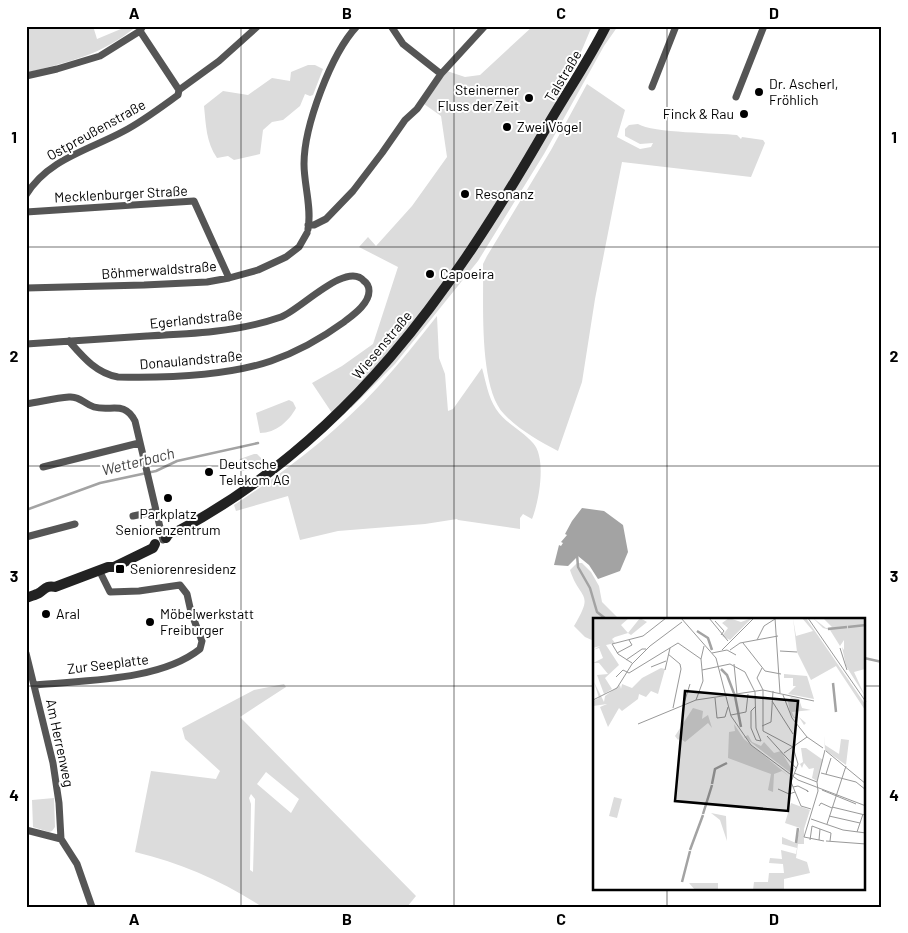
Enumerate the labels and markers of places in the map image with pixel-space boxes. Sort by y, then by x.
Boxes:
place label: Dr. Ascherl, Fröhlich [769,75,838,108]
place label: Steinerner Fluss der Zeit [437,81,519,114]
marker: Dr. Ascherl, Fröhlich [753,86,765,98]
marker: Steinerner Fluss der Zeit [523,92,535,104]
place label: Finck & Rau [663,105,734,122]
marker: Finck & Rau [738,108,750,120]
place label: Zwei Vögel [517,118,582,135]
marker: Zwei Vögel [501,121,513,133]
place label: Resonanz [475,185,534,202]
marker: Resonanz [459,188,471,200]
place label: Capoeira [440,265,494,282]
marker: Capoeira [424,268,436,280]
place label: Deutsche Telekom AG [219,455,290,488]
marker: Deutsche Telekom AG [203,466,215,478]
marker: Parkplatz Seniorenzentrum [162,492,174,504]
place label: Parkplatz Seniorenzentrum [116,505,220,538]
place label: Seniorenresidenz [130,560,236,577]
marker: Seniorenresidenz [114,563,126,575]
place label: Aral [56,605,80,622]
place label: Möbelwerkstatt Freiburger [160,605,254,638]
marker: Aral [40,608,52,620]
marker: Möbelwerkstatt Freiburger [144,616,156,628]

